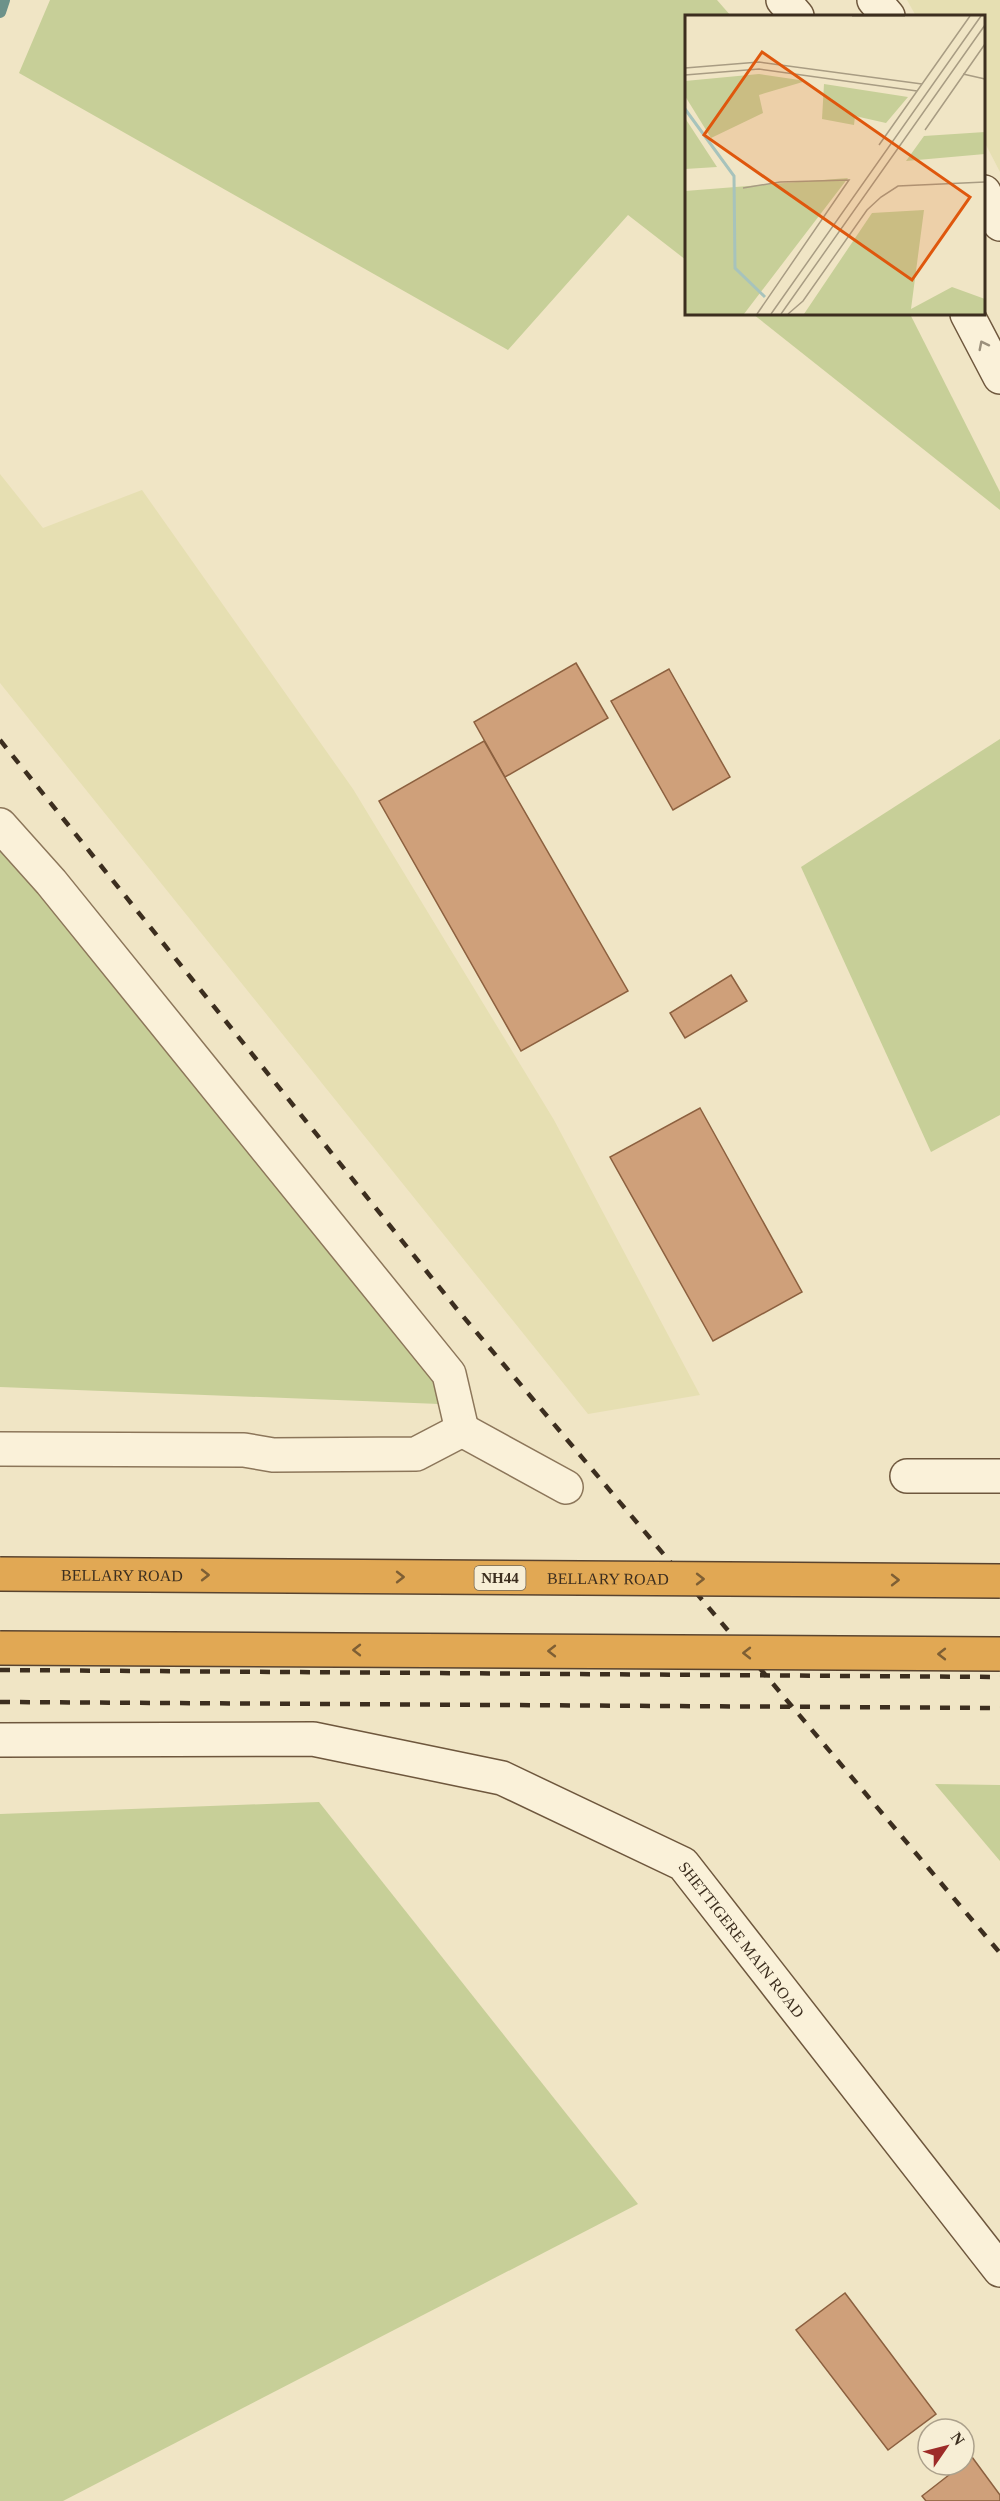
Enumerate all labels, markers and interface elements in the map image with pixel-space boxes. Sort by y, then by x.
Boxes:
inset map [685,15,985,315]
one-way arrow [979,341,991,352]
street label: BELLARY ROAD [61,1566,183,1584]
road number: NH44 [474,1566,526,1590]
one-way arrow [201,1569,210,1582]
street label: BELLARY ROAD [547,1569,669,1587]
one-way arrow [396,1571,405,1583]
one-way arrow [696,1573,705,1585]
one-way arrow [891,1574,900,1586]
one-way arrow [352,1644,361,1656]
one-way arrow [547,1645,556,1657]
one-way arrow [742,1647,751,1659]
one-way arrow [937,1648,946,1660]
street label: SHETTIGERE MAIN ROAD [676,1858,808,2021]
north arrow [916,2417,976,2477]
text: N [948,2429,968,2449]

